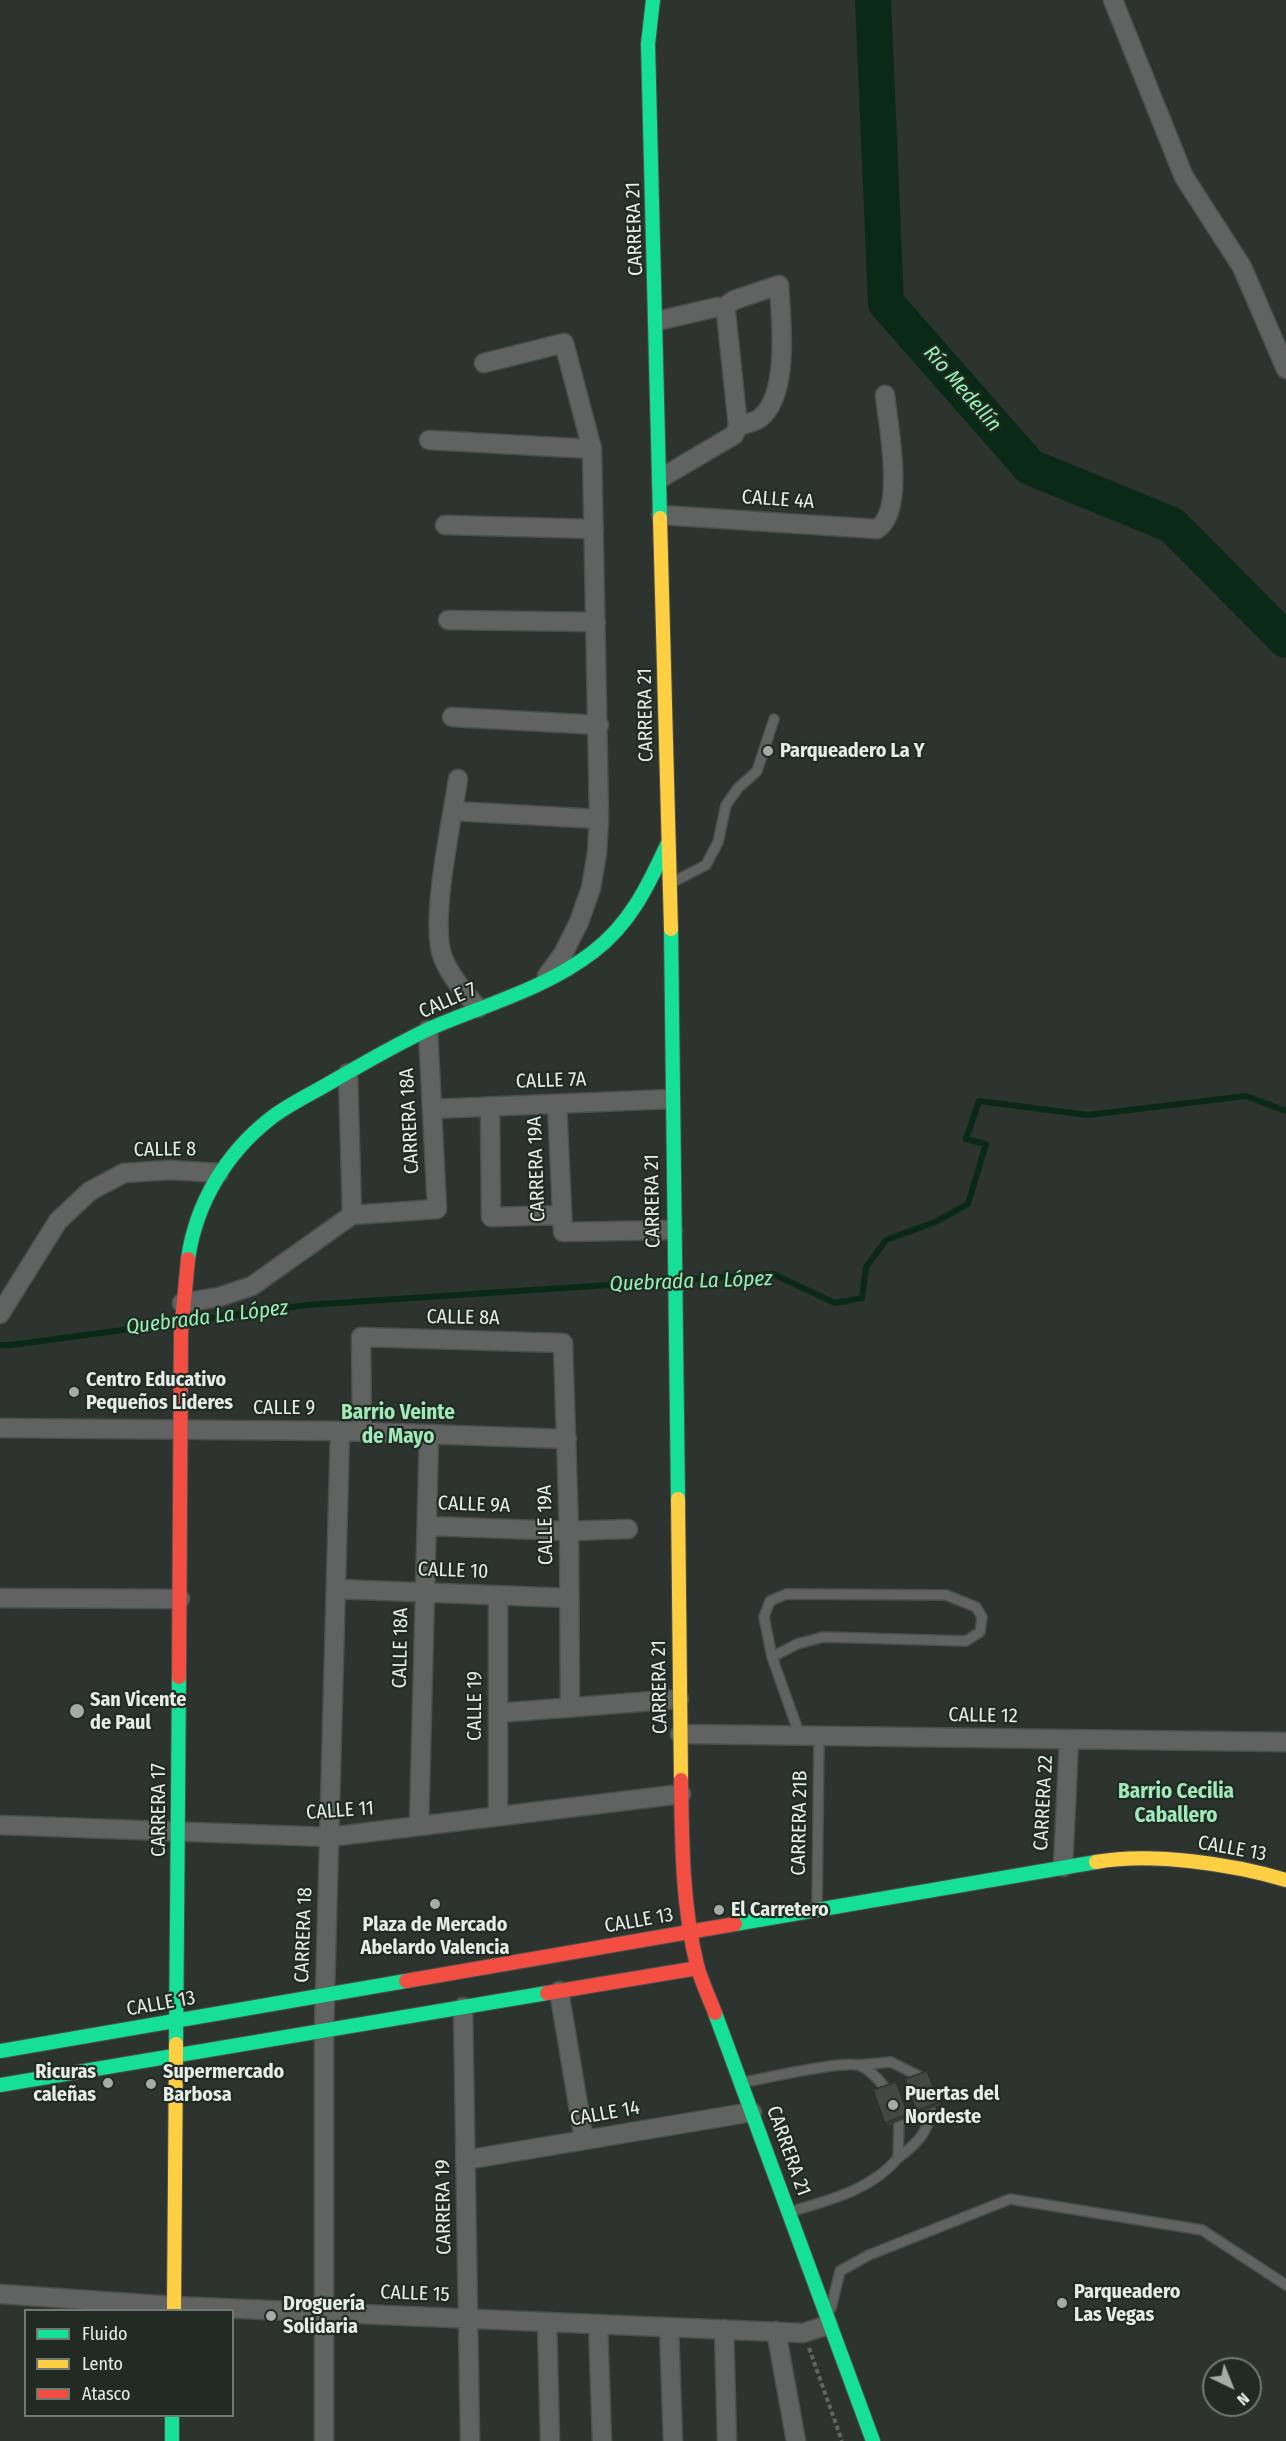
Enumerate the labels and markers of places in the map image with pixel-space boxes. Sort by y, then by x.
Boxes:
place label: Parqueadero La Y [780,739,925,763]
marker: Parqueadero La Y [761,744,775,758]
place label: Centro Educativo Pequeños Lideres [86,1368,233,1415]
marker: Centro Educativo Pequeños Lideres [67,1385,81,1399]
place label: San Vicente de Paul [90,1688,186,1735]
marker: San Vicente de Paul [68,1702,86,1720]
marker: Plaza de Mercado Abelardo Valencia [428,1897,442,1911]
place label: El Carretero [731,1898,829,1922]
marker: El Carretero [712,1903,726,1917]
place label: Plaza de Mercado Abelardo Valencia [361,1913,509,1960]
place label: Ricuras caleñas [33,2060,96,2107]
place label: Supermercado Barbosa [163,2060,284,2107]
marker: Ricuras caleñas [101,2076,115,2090]
marker: Supermercado Barbosa [144,2077,158,2091]
place label: Puertas del Nordeste [905,2082,999,2129]
marker: Puertas del Nordeste [886,2098,900,2112]
place label: Parqueadero Las Vegas [1074,2280,1180,2327]
place label: Droguería Solidaria [283,2292,365,2339]
marker: Parqueadero Las Vegas [1055,2296,1069,2310]
marker: Droguería Solidaria [264,2309,278,2323]

